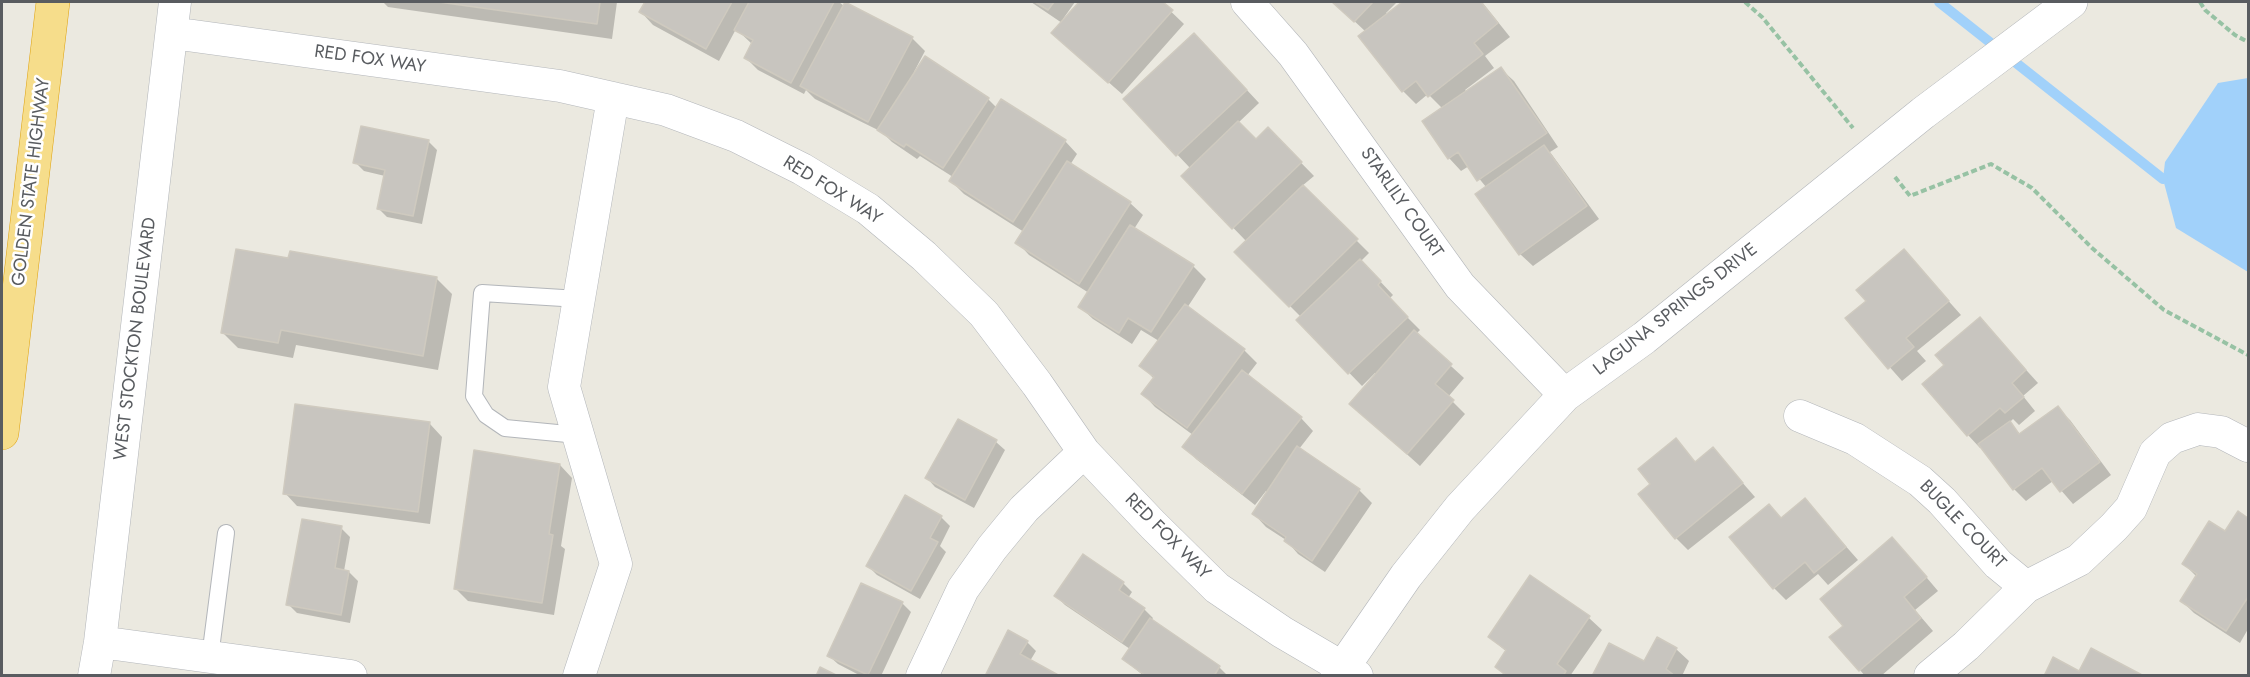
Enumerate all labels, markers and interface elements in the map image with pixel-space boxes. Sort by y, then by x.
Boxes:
street label: RED FOX WAY [313,41,427,79]
street label: GOLDEN STATE HIGHWAY [9,77,55,287]
street label: STARLILY COURT [1355,144,1447,262]
street label: RED FOX WAY [779,152,885,230]
street label: WEST STOCKTON BOULEVARD [110,216,162,462]
street label: LAGUNA SPRINGS DRIVE [1590,239,1762,381]
street label: BUGLE COURT [1914,476,2010,574]
street label: RED FOX WAY [1120,490,1214,584]

